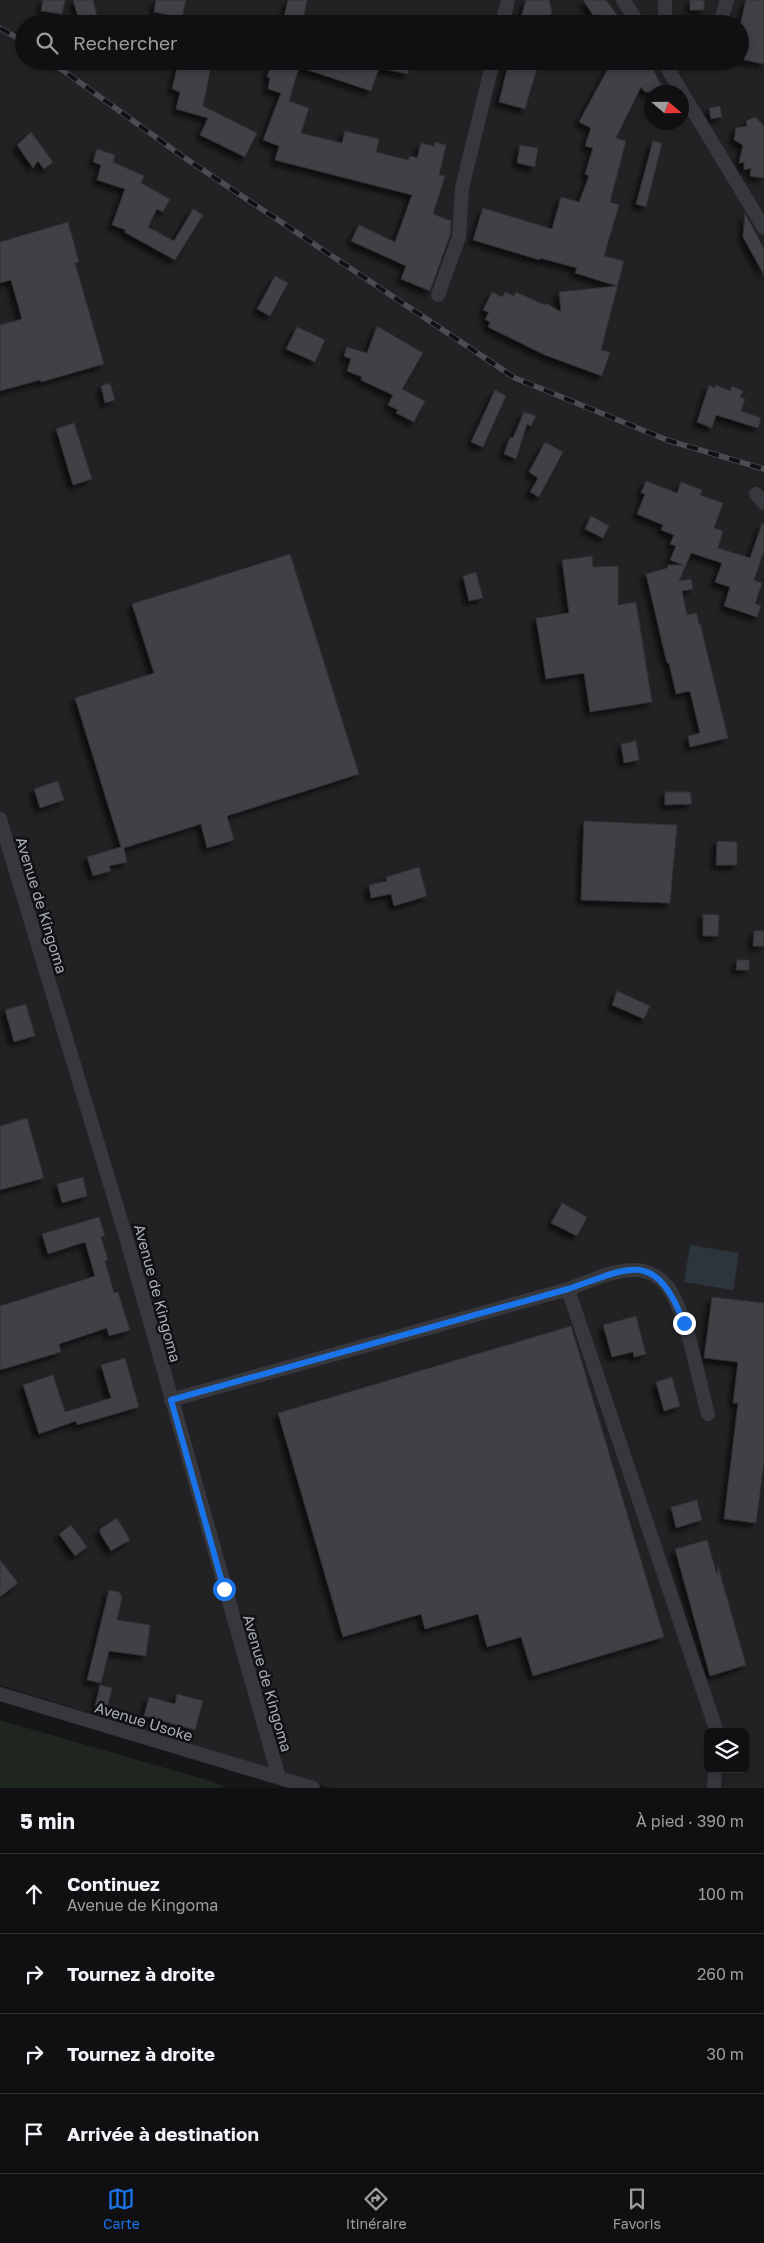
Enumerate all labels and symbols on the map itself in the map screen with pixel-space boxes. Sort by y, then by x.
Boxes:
north arrow [644,85,689,130]
street label: Avenue de Kingoma [13,834,71,976]
street label: Avenue de Kingoma [131,1222,185,1364]
route end [673,1312,696,1335]
route start [213,1578,236,1601]
street label: Avenue de Kingoma [240,1612,296,1754]
street label: Avenue Usoke [93,1698,195,1745]

